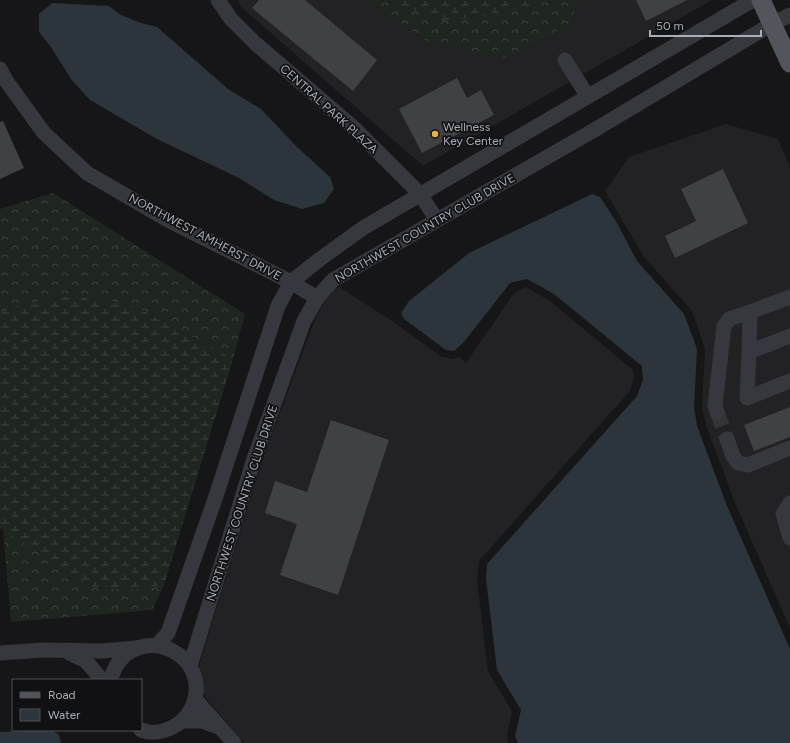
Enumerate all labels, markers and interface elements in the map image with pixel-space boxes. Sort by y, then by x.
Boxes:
scale bar [650,12,761,38]
text: 50 m [656,19,684,33]
street label: CENTRAL PARK PLAZA [277,61,381,157]
place label: Wellness Key Center [443,120,503,148]
marker: Wellness Key Center [430,129,440,139]
street label: NORTHWEST COUNTRY CLUB DRIVE [333,171,517,285]
street label: NORTHWEST AMHERST DRIVE [126,191,284,283]
street label: NORTHWEST COUNTRY CLUB DRIVE [204,403,280,603]
legend [12,679,142,731]
text: Road [48,688,76,702]
text: Water [48,708,80,722]

